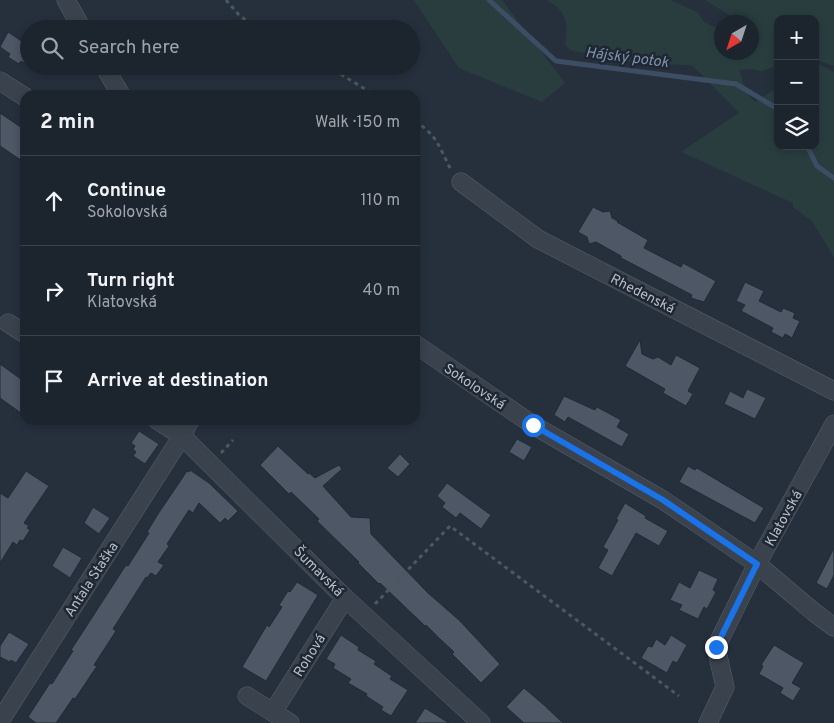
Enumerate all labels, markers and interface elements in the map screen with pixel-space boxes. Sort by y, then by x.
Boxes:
north arrow [714,15,759,60]
map controls [774,15,819,150]
button: + [774,15,819,60]
search box [20,20,420,75]
icon: search [38,34,66,62]
text: Search here [78,36,180,60]
water label: Hájský potok [584,44,670,73]
button: − [774,60,819,105]
button: layers [774,105,819,150]
text: 2 min [40,109,95,136]
text: Walk · 150 m [315,113,400,133]
text: Continue [87,179,166,203]
icon: ahead [40,187,68,215]
text: 110 m [360,191,400,211]
text: Sokolovská [87,203,168,223]
text: Turn right [87,269,175,293]
street label: Rhedenská [607,271,677,318]
icon: right [40,277,68,305]
text: 40 m [362,281,400,301]
text: Klatovská [87,293,157,313]
street label: Sokolovská [440,361,508,414]
icon: arrive [40,367,68,395]
text: Arrive at destination [87,369,268,393]
route start [522,414,545,437]
street label: Klatovská [762,488,807,550]
street label: Antala Staška [62,539,123,620]
street label: Šumavská [289,543,347,601]
street label: Rohová [291,631,330,680]
route end [705,636,728,659]

